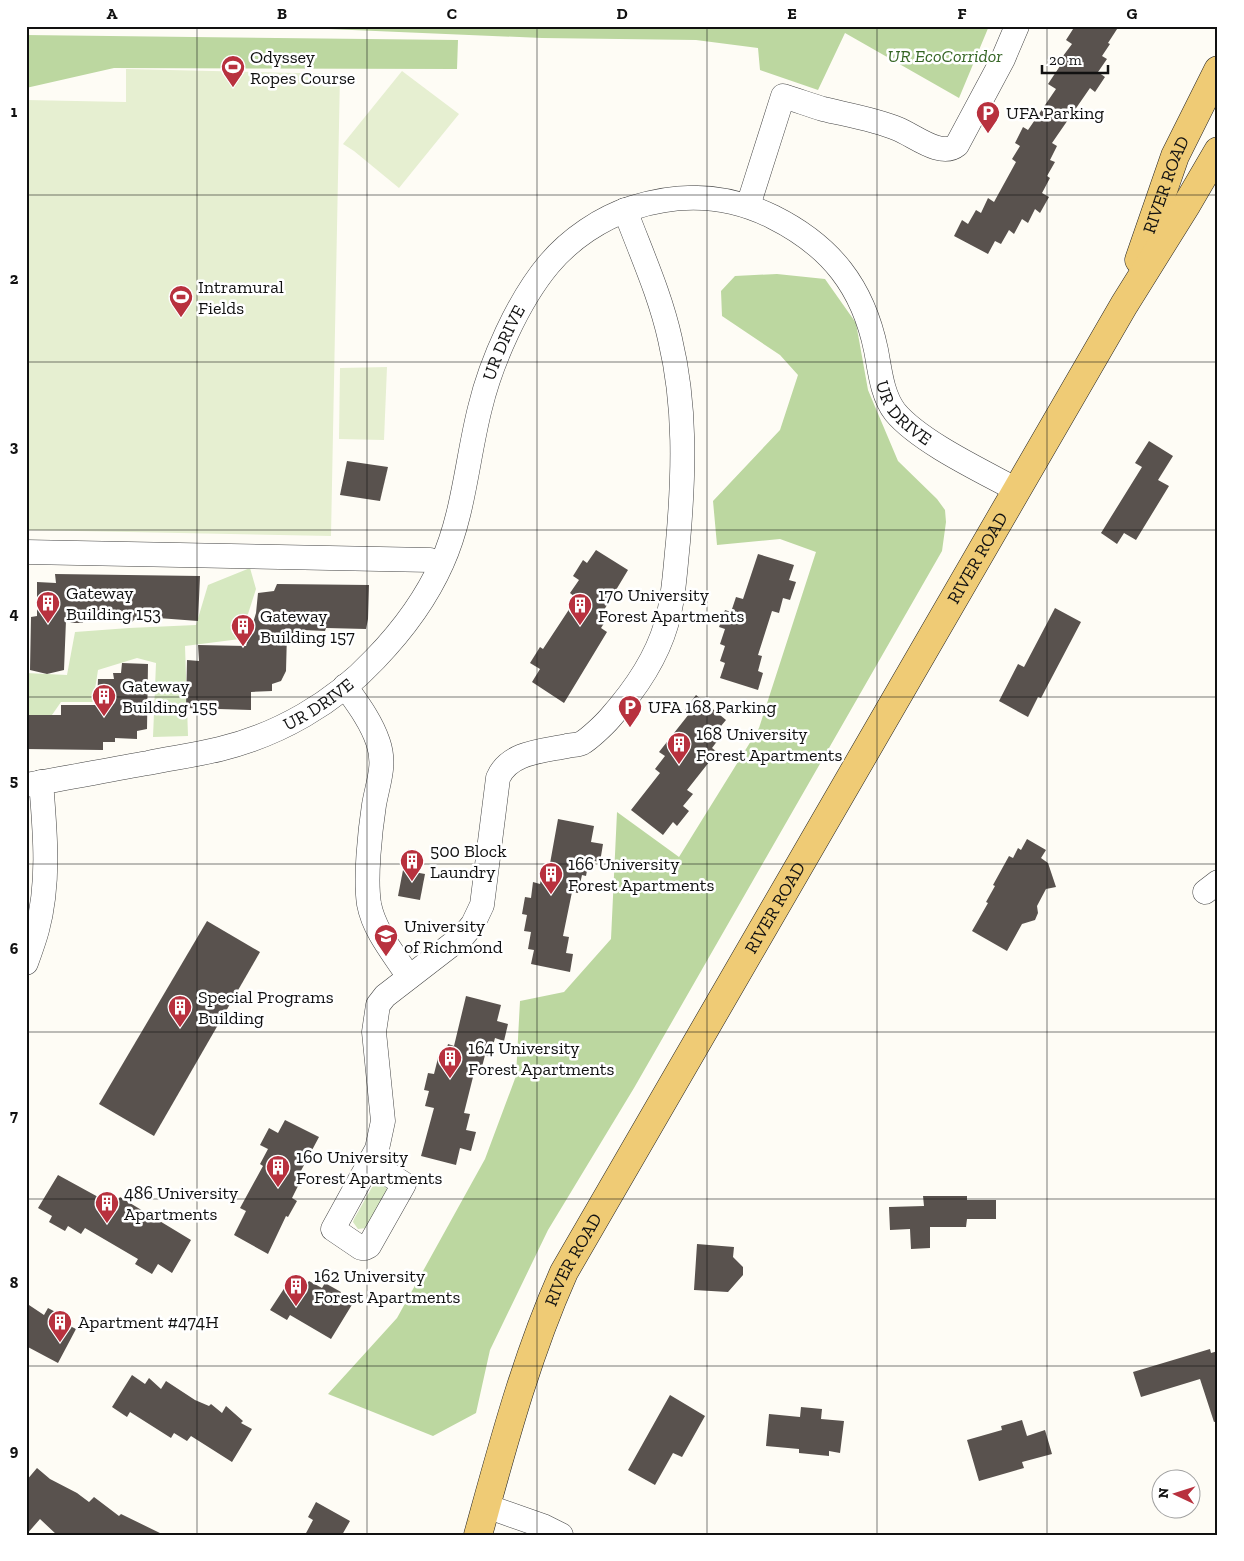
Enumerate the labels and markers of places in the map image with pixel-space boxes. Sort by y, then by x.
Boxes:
place label: Odyssey Ropes Course [250,46,355,89]
sports icon: Odyssey Ropes Course [220,54,246,88]
parking icon: UFA Parking [975,100,1001,134]
place label: UFA Parking [1006,102,1104,124]
place label: Intramural Fields [198,276,284,319]
sports icon: Intramural Fields [168,284,194,318]
place label: Gateway Building 153 [66,582,161,625]
place label: 170 University Forest Apartments [598,584,744,627]
building icon: Gateway Building 153 [35,590,61,624]
building icon: 170 University Forest Apartments [567,592,593,626]
place label: Gateway Building 157 [260,605,355,648]
building icon: Gateway Building 157 [230,613,256,647]
place label: Gateway Building 155 [122,675,217,718]
building icon: Gateway Building 155 [91,683,117,717]
parking icon: UFA 168 Parking [617,694,643,728]
place label: UFA 168 Parking [648,696,777,718]
place label: 168 University Forest Apartments [696,723,842,766]
building icon: 168 University Forest Apartments [666,731,692,765]
place label: 500 Block Laundry [430,840,507,883]
building icon: 500 Block Laundry [399,848,425,882]
place label: 166 University Forest Apartments [568,853,714,896]
building icon: 166 University Forest Apartments [538,861,564,895]
place label: University of Richmond [404,915,503,958]
school or university icon: University of Richmond [373,923,399,957]
place label: Special Programs Building [198,986,334,1029]
building icon: Special Programs Building [167,994,193,1028]
place label: 164 University Forest Apartments [468,1037,614,1080]
building icon: 164 University Forest Apartments [437,1045,463,1079]
place label: 160 University Forest Apartments [296,1146,442,1189]
building icon: 160 University Forest Apartments [265,1154,291,1188]
place label: 486 University Apartments [124,1182,239,1225]
building icon: 486 University Apartments [94,1190,120,1224]
place label: 162 University Forest Apartments [314,1265,460,1308]
building icon: 162 University Forest Apartments [283,1273,309,1307]
building icon: Apartment #474H [47,1309,73,1343]
place label: Apartment #474H [78,1311,219,1333]

